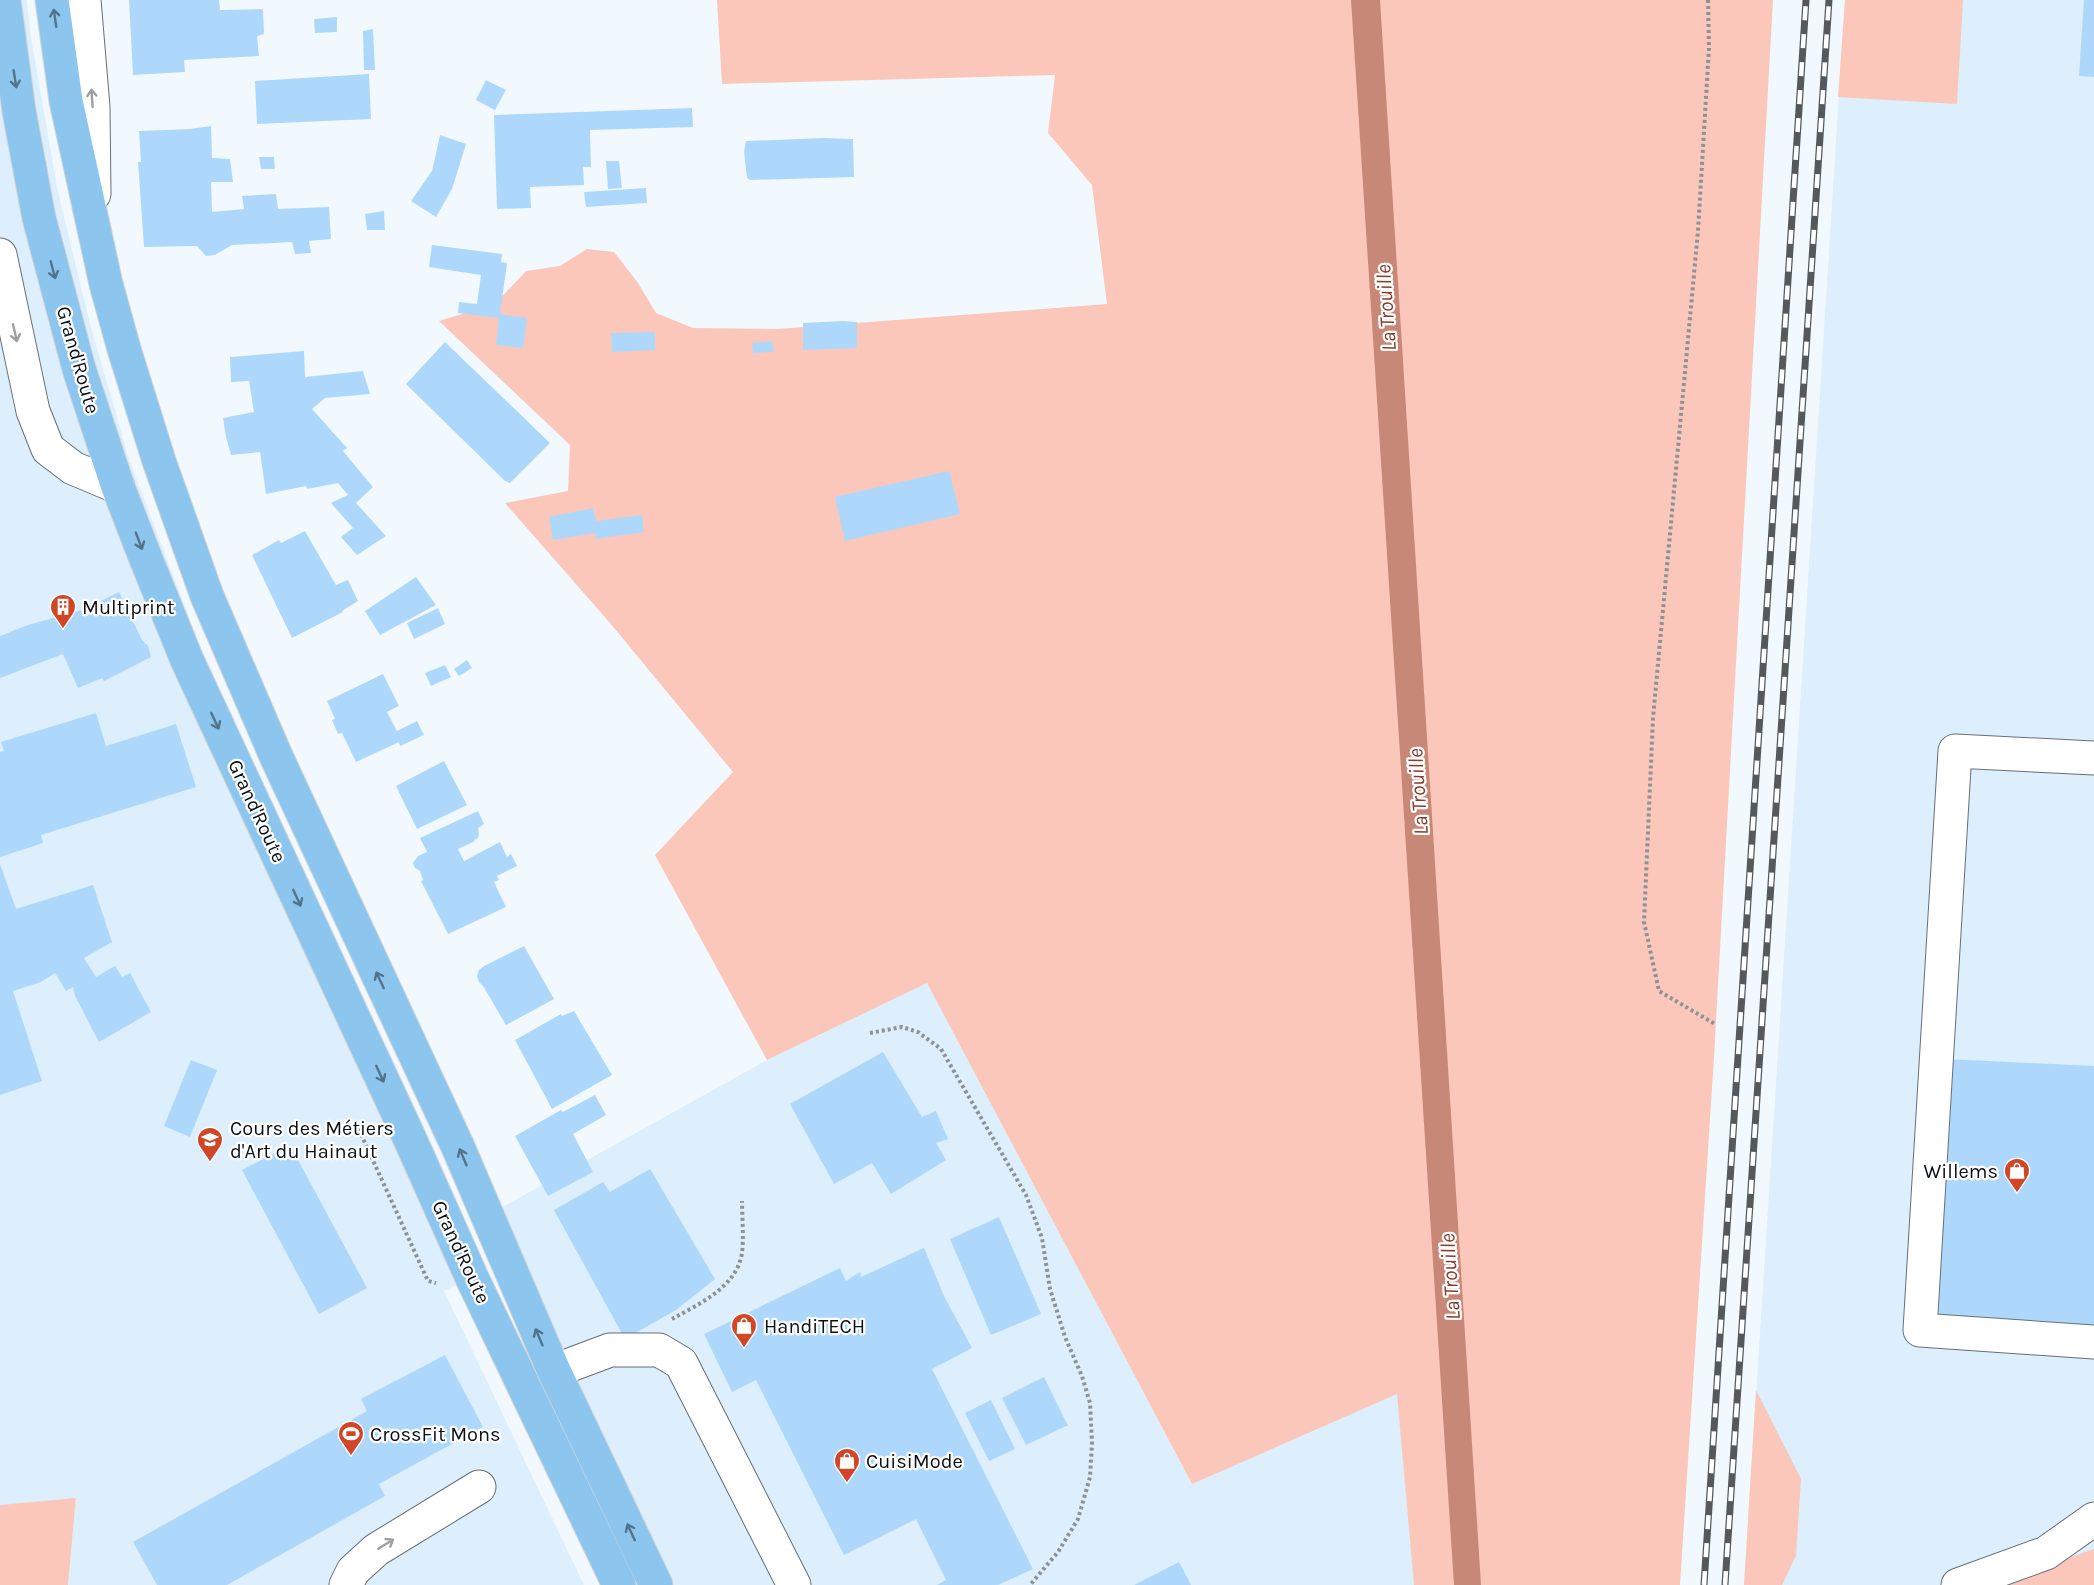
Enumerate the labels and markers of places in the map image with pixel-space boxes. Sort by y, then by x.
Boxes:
building icon: Multiprint [48,592,78,630]
place label: Multiprint [82,596,175,619]
place label: Cours des Métiers d'Art du Hainaut [230,1117,394,1163]
school or university icon: Cours des Métiers d'Art du Hainaut [195,1125,225,1163]
shop icon: Willems [2002,1156,2032,1194]
place label: Willems [1923,1160,1998,1183]
shop icon: HandiTECH [729,1311,759,1349]
place label: HandiTECH [764,1315,865,1338]
sports icon: CrossFit Mons [336,1419,366,1457]
place label: CrossFit Mons [370,1423,501,1446]
shop icon: CuisiMode [832,1446,862,1484]
place label: CuisiMode [866,1450,963,1473]

